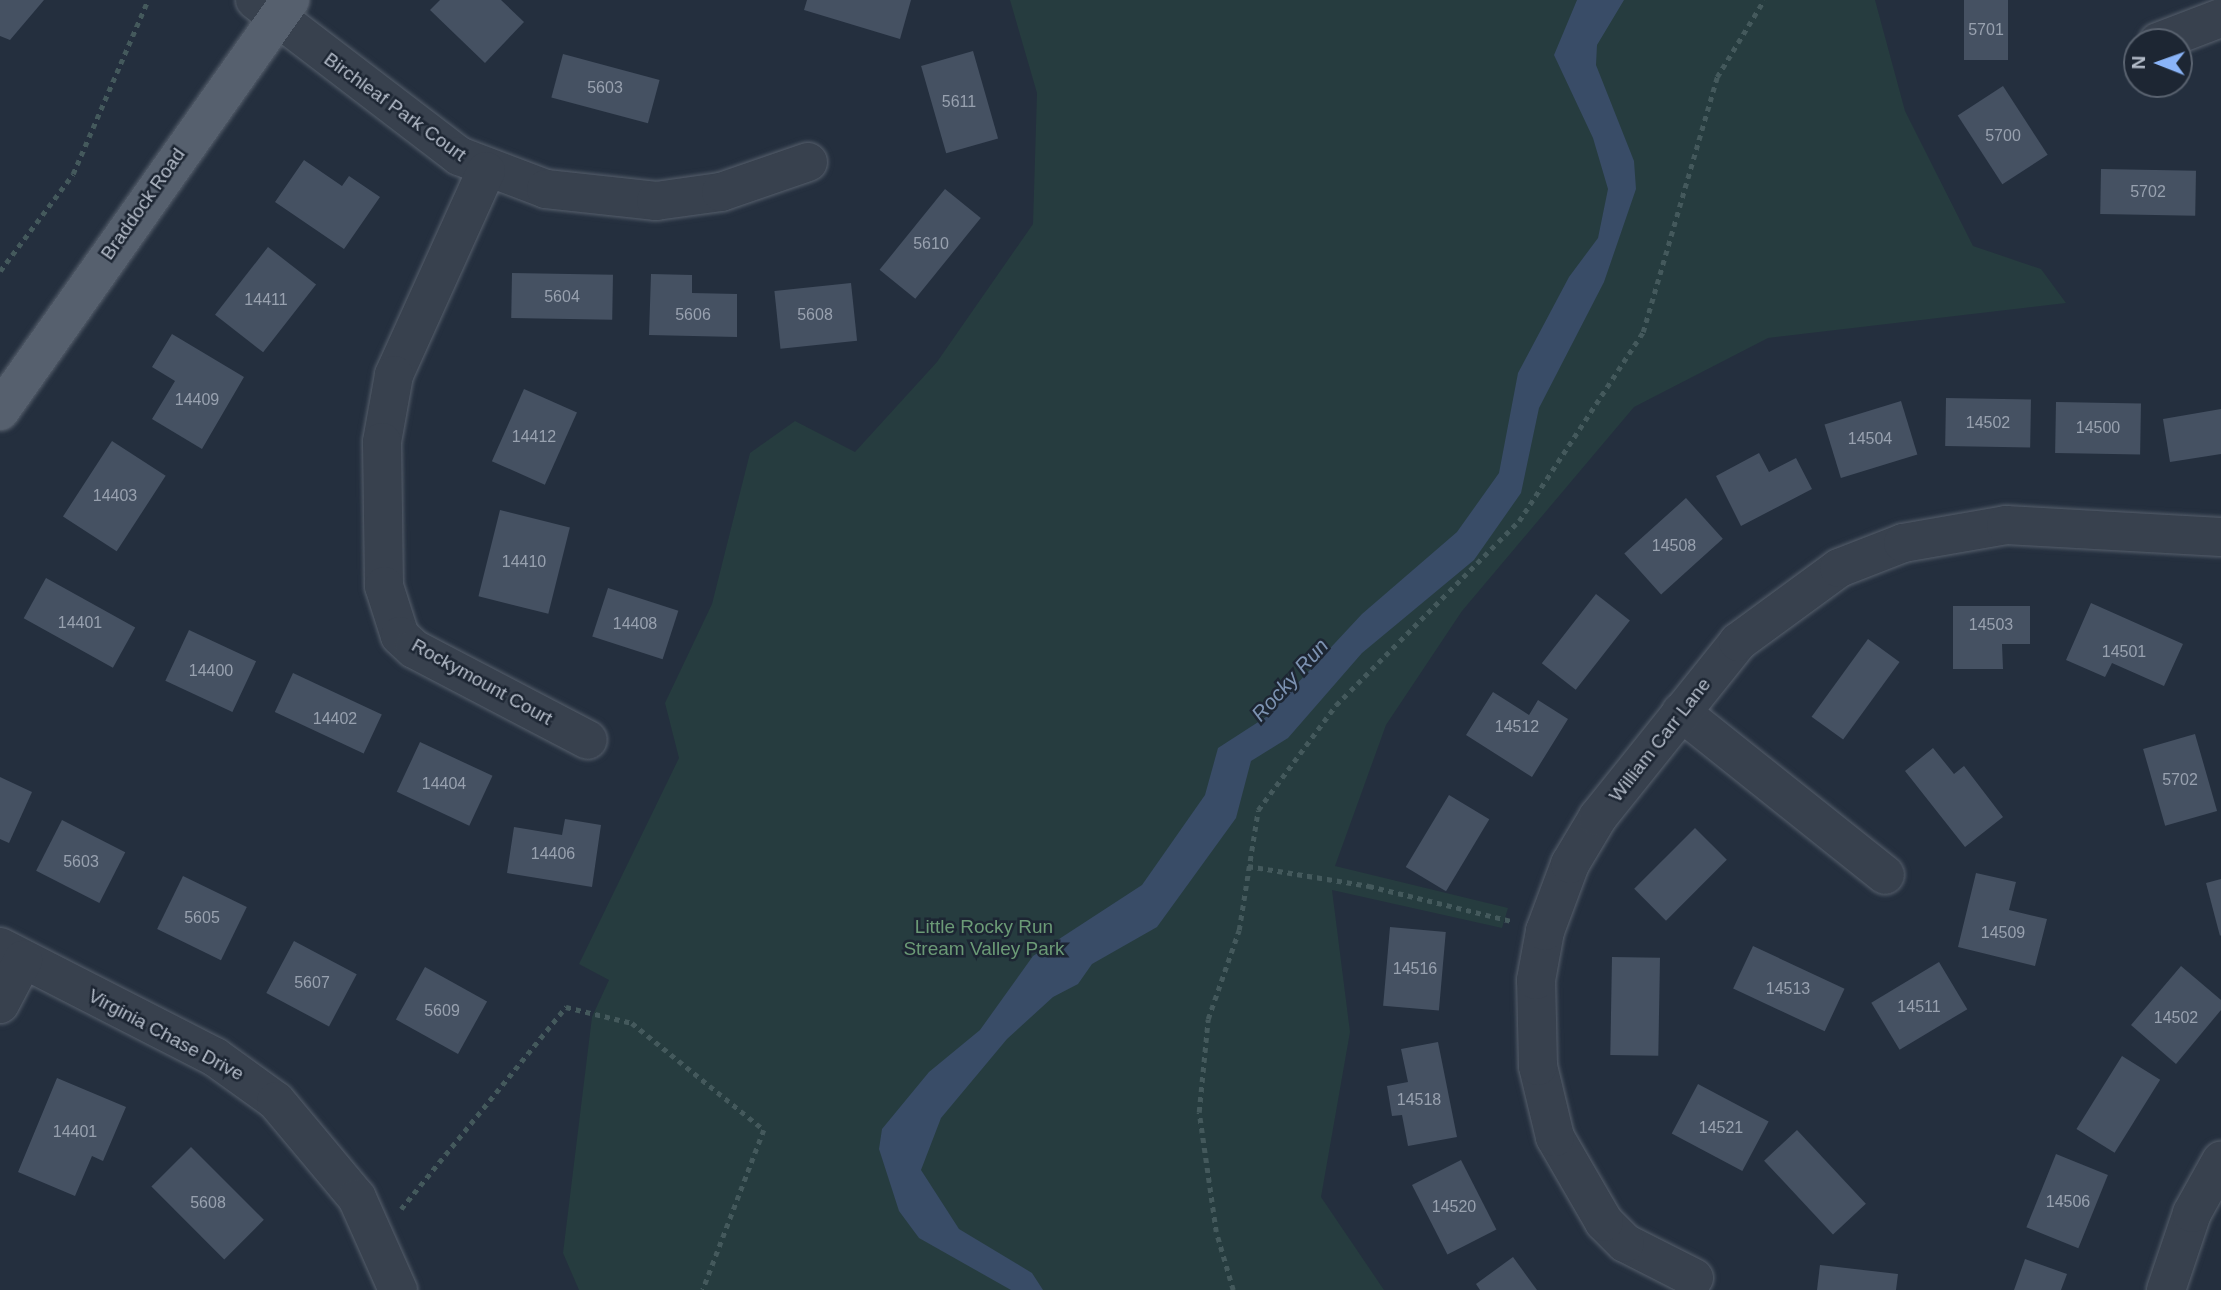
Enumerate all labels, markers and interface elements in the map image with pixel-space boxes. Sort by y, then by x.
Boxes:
house number: 5701 [1968,20,2004,40]
north arrow [2123,28,2193,98]
street label: Birchleaf Park Court [320,48,470,166]
text: N [2128,56,2149,70]
house number: 5603 [587,78,623,98]
house number: 5611 [942,92,976,112]
house number: 5700 [1985,126,2021,146]
street label: Braddock Road [96,144,190,264]
house number: 5702 [2130,182,2166,202]
house number: 5610 [913,234,949,254]
house number: 5604 [544,287,580,307]
house number: 14411 [244,290,288,310]
house number: 5606 [675,305,711,325]
house number: 5608 [797,305,833,325]
house number: 14409 [175,390,219,410]
house number: 14502 [1966,413,2010,433]
house number: 14500 [2076,418,2120,438]
house number: 14412 [512,427,556,447]
house number: 14504 [1848,429,1892,449]
house number: 14403 [93,486,137,506]
house number: 14508 [1652,536,1696,556]
house number: 14410 [502,552,546,572]
house number: 14401 [58,613,102,633]
house number: 14408 [613,614,657,634]
house number: 14503 [1969,615,2013,635]
water label: Rocky Run [1246,633,1334,727]
street label: Rockymount Court [408,634,556,730]
house number: 14501 [2102,642,2146,662]
house number: 14400 [189,661,233,681]
street label: William Carr Lane [1605,673,1715,807]
house number: 14402 [313,709,357,729]
house number: 14512 [1495,717,1539,737]
house number: 5702 [2162,770,2198,790]
house number: 14404 [422,774,466,794]
house number: 14406 [531,844,575,864]
house number: 5603 [63,852,99,872]
house number: 5605 [184,908,220,928]
park label: Little Rocky Run Stream Valley Park [903,916,1065,960]
house number: 14509 [1981,923,2025,943]
house number: 14516 [1393,959,1437,979]
house number: 5607 [294,973,330,993]
house number: 14513 [1766,979,1810,999]
street label: Virginia Chase Drive [84,984,248,1086]
house number: 14511 [1897,997,1941,1017]
house number: 5609 [424,1001,460,1021]
house number: 14502 [2154,1008,2198,1028]
house number: 14518 [1397,1090,1441,1110]
house number: 14521 [1699,1118,1743,1138]
house number: 14401 [53,1122,97,1142]
house number: 14506 [2046,1192,2090,1212]
house number: 5608 [190,1193,226,1213]
house number: 14520 [1432,1197,1476,1217]

